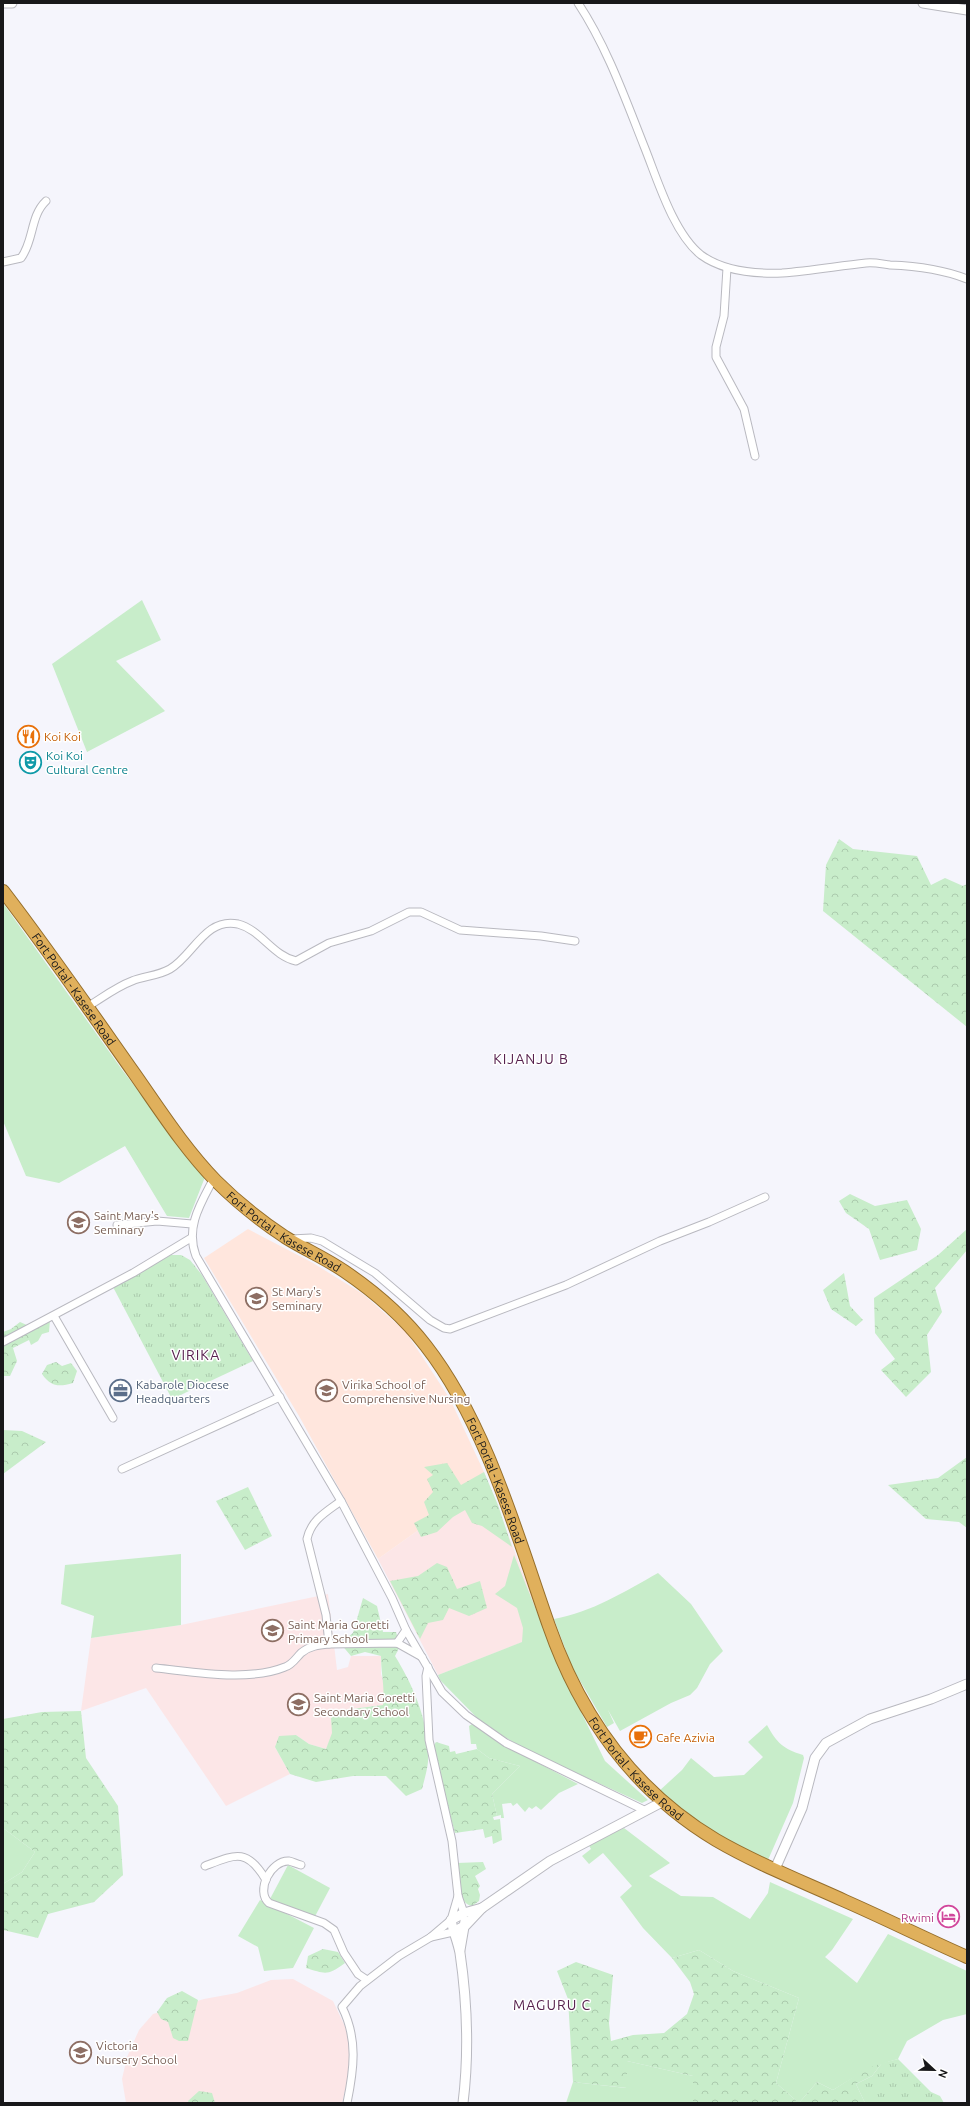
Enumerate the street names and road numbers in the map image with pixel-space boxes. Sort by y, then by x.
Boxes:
street label: Fort Portal - Kasese Road [30,930,119,1047]
street label: Fort Portal - Kasese Road [224,1188,343,1274]
street label: Fort Portal - Kasese Road [465,1415,527,1545]
street label: Fort Portal - Kasese Road [587,1714,686,1822]

